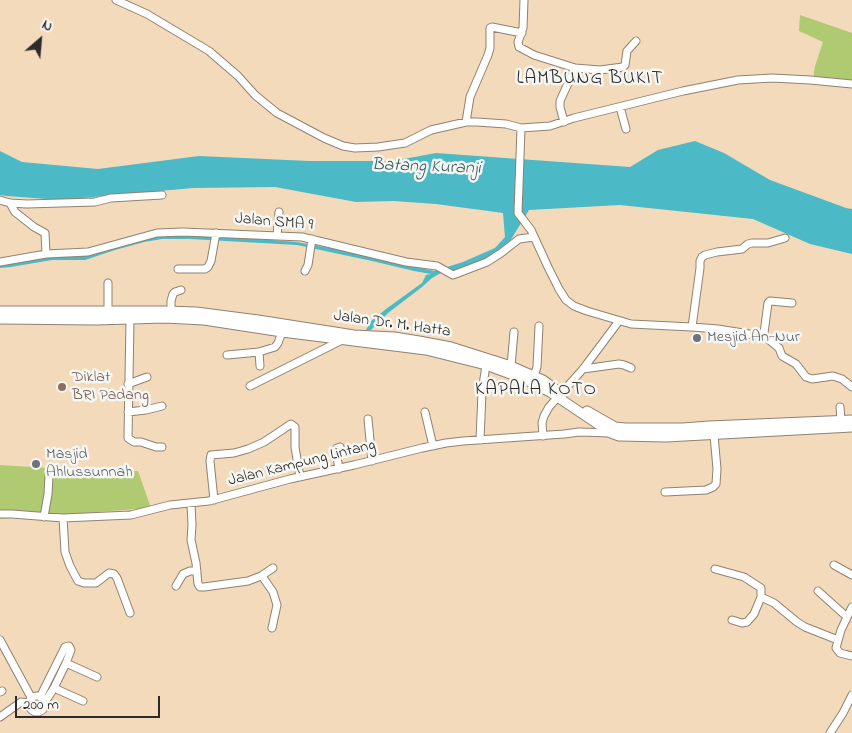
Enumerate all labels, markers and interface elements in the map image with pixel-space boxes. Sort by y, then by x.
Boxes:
north arrow [15,15,65,65]
text: N [38,15,56,38]
district label: LAMBUNG BUKIT [515,69,665,91]
water label: Batang Kuranji [371,155,481,181]
street label: Jalan SMA 9 [234,210,314,236]
street label: Jalan Dr. M. Hatta [332,307,452,343]
place label: Mesjid An-Nur [707,328,800,348]
marker: Mesjid An-Nur [691,332,703,344]
place label: Diklat BRI Padang [72,368,149,406]
district label: KAPALA KOTO [474,380,598,402]
marker: Diklat BRI Padang [56,381,68,393]
street label: Jalan Kampung Lintang [226,436,378,492]
place label: Masjid Ahlussunnah [46,445,133,483]
marker: Masjid Ahlussunnah [30,458,42,470]
scale bar [18,686,162,718]
text: 200 m [23,694,59,716]

